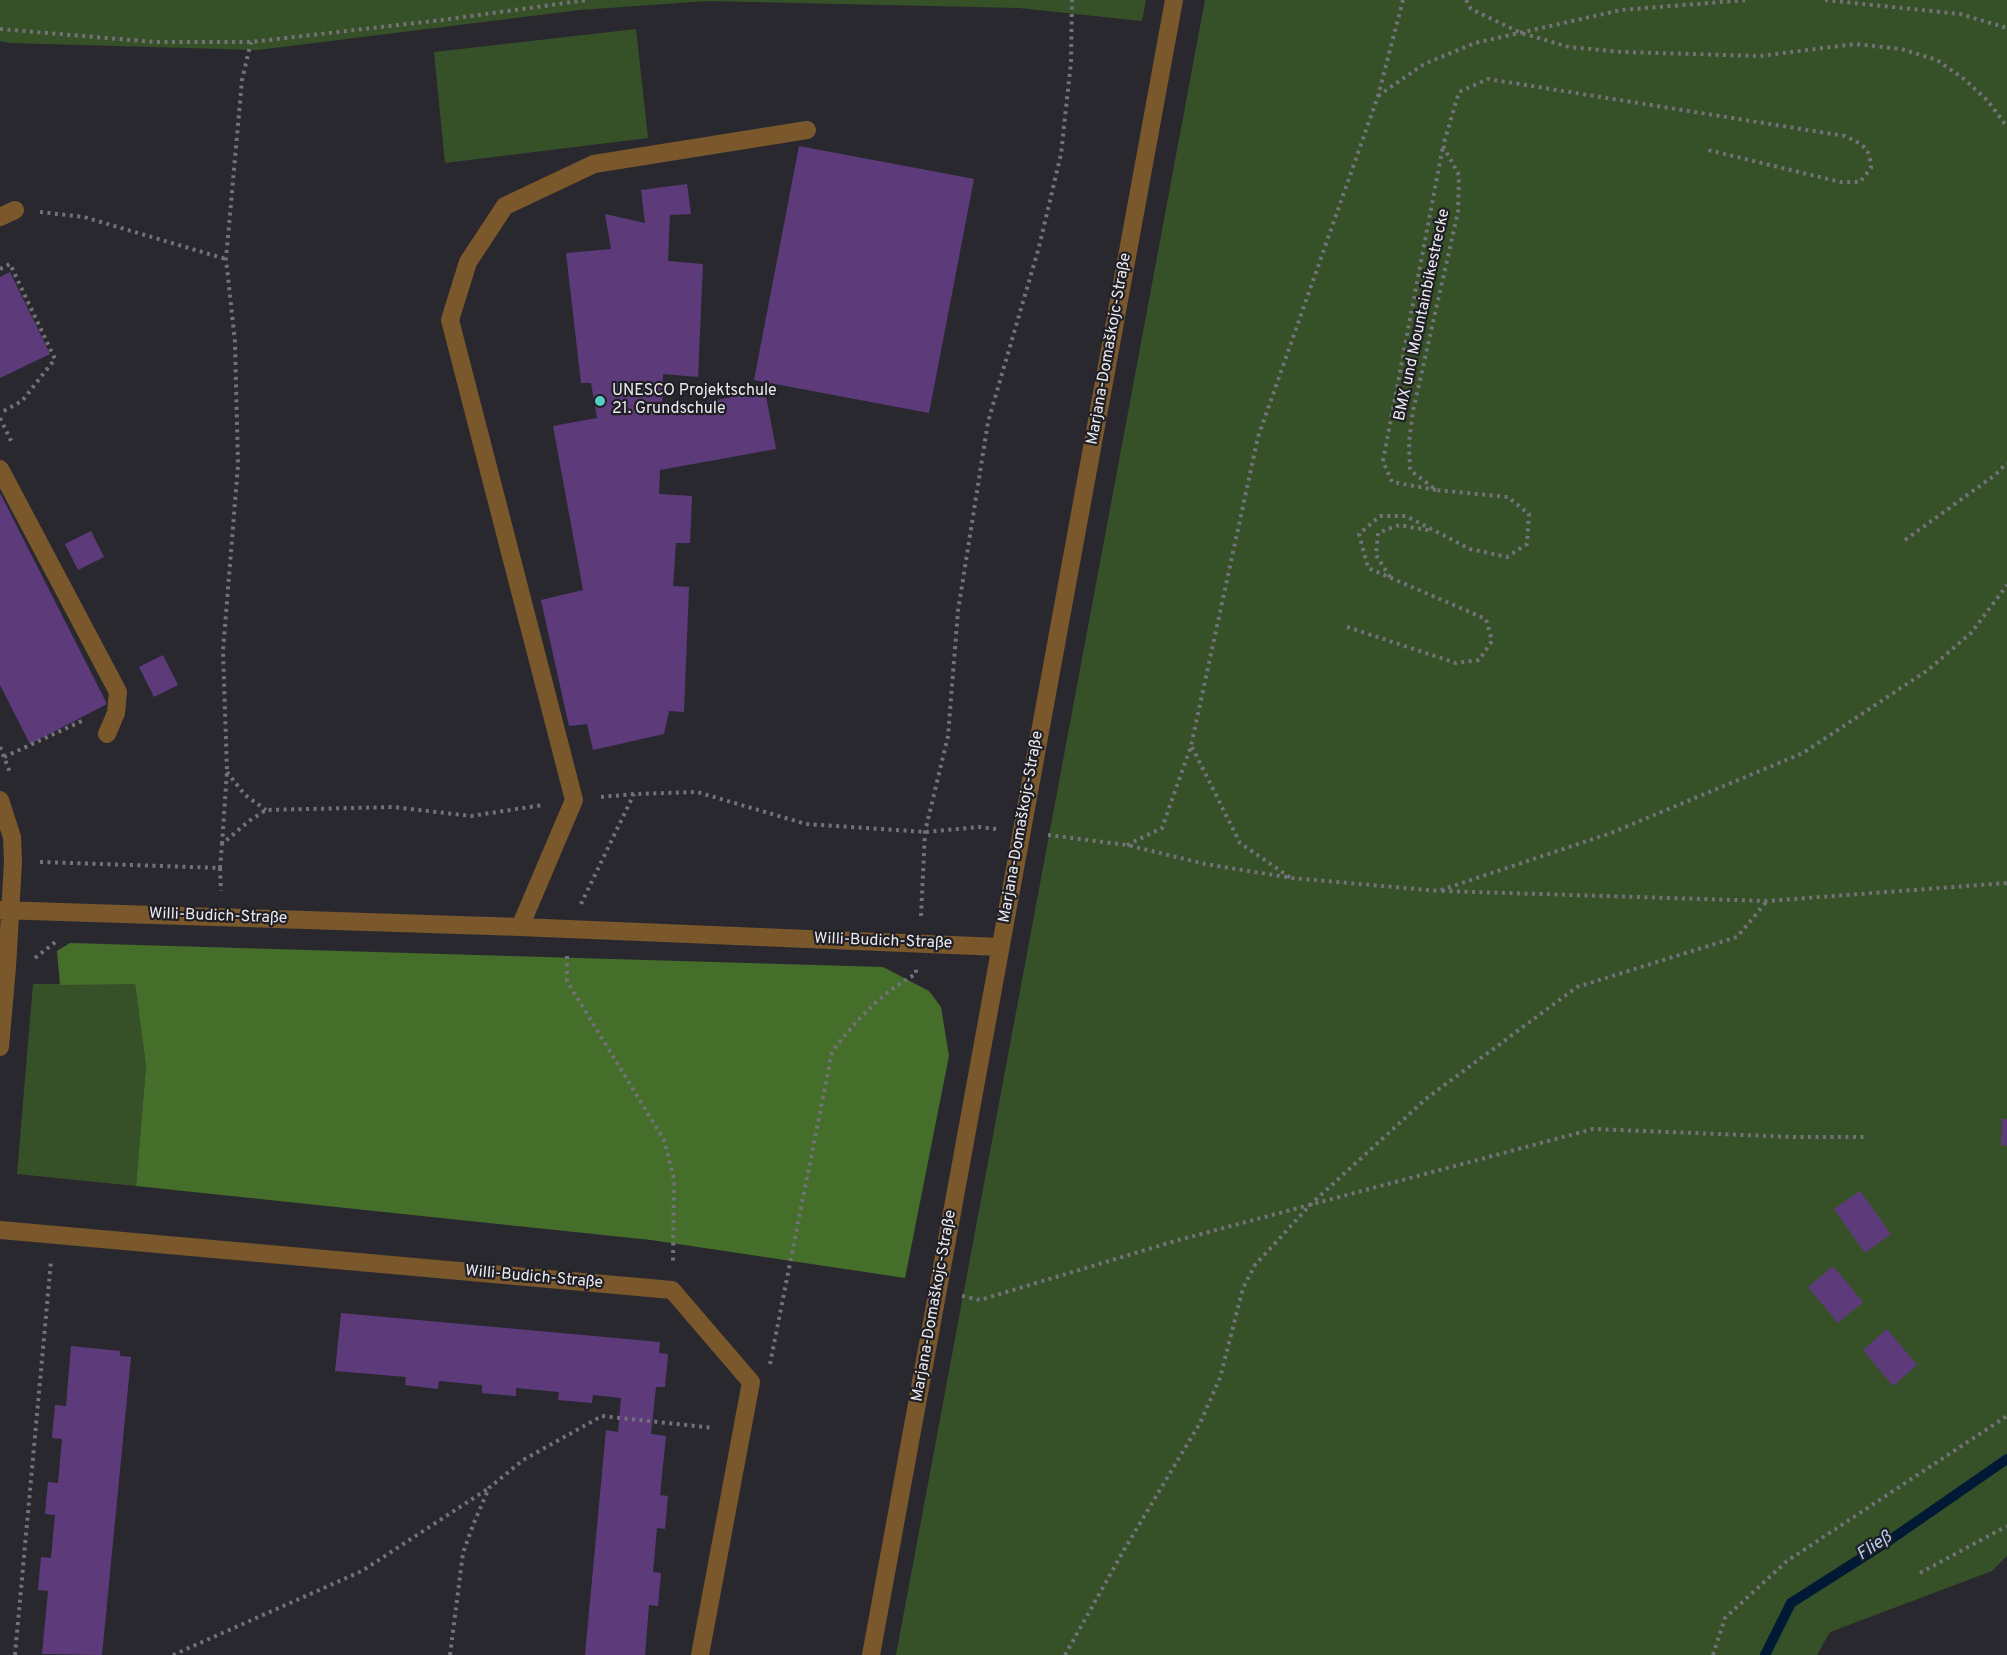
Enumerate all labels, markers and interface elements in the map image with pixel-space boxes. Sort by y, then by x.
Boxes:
street label: BMX und Mountainbikestrecke [1391,207,1455,423]
street label: Marjana-Domaškojc-Straße [1084,252,1136,446]
place label: UNESCO Projektschule 21. Grundschule [612,382,777,420]
marker: UNESCO Projektschule 21. Grundschule [593,394,607,408]
street label: Marjana-Domaškojc-Straße [996,730,1048,924]
street label: Willi-Budich-Straße [148,905,288,929]
street label: Willi-Budich-Straße [813,930,953,954]
street label: Marjana-Domaškojc-Straße [909,1209,961,1403]
street label: Willi-Budich-Straße [464,1262,604,1294]
water label: Fließ [1853,1527,1897,1567]

